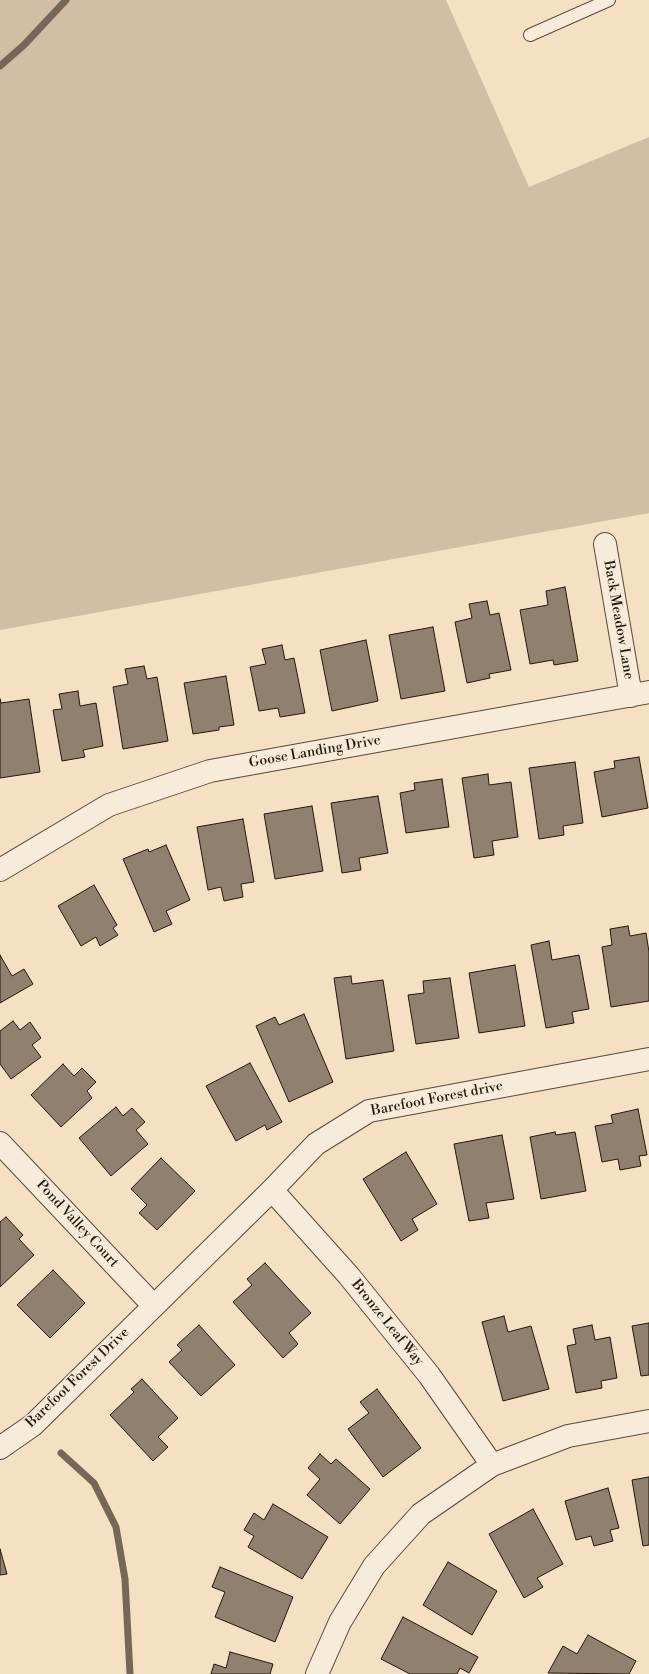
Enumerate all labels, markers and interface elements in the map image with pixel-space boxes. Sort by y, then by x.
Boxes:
street label: Back Meadow Lane [599,559,637,681]
street label: Goose Landing Drive [248,732,382,772]
street label: Barefoot Forest drive [370,1078,504,1120]
street label: Pond Valley Court [32,1177,122,1271]
street label: Bronze Leaf Way [347,1277,427,1369]
street label: Barefoot Forest Drive [23,1324,133,1432]

